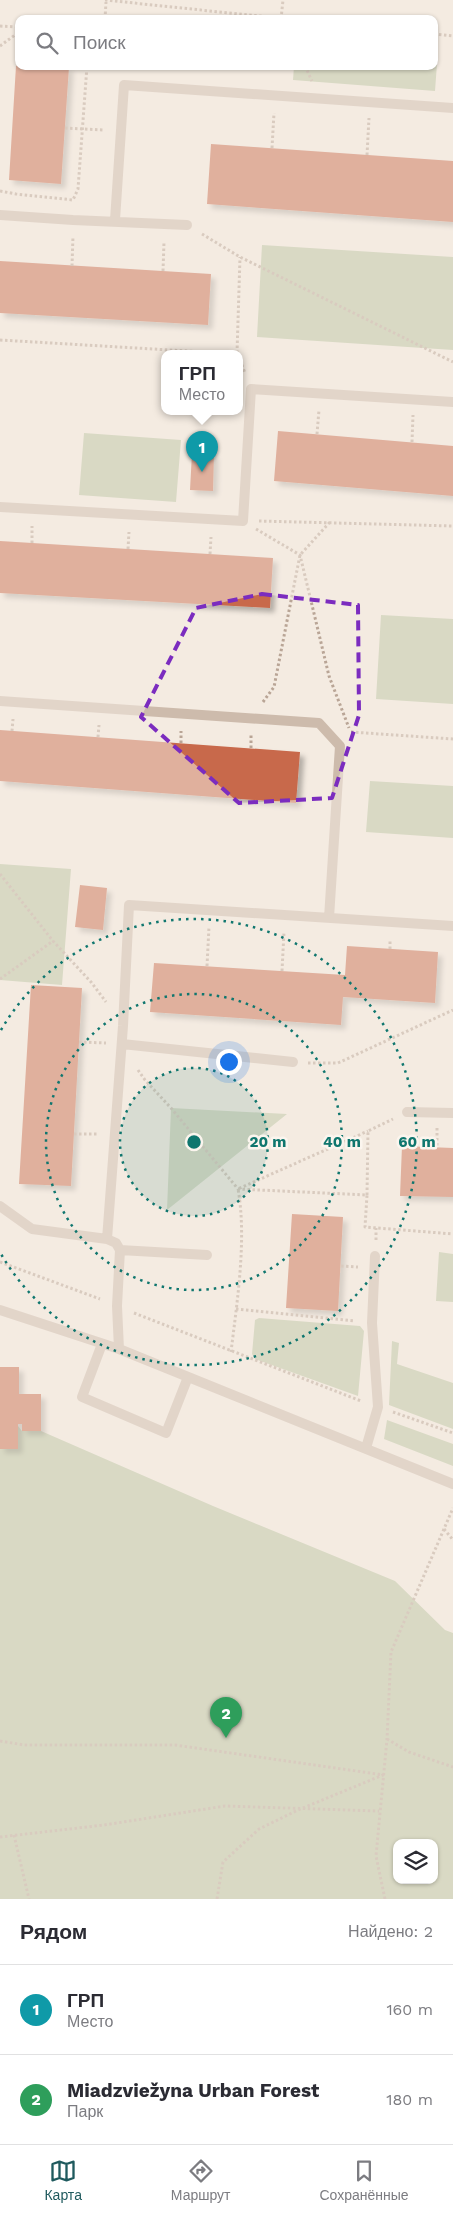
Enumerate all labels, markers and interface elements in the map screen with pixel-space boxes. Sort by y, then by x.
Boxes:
search box [15,15,438,70]
icon: search [33,29,61,57]
text: Поиск [73,31,126,54]
popup [161,350,243,415]
text: ГРП [179,362,216,385]
text: Место [179,385,225,404]
pin: 1 [186,431,218,472]
your location [216,1049,242,1075]
centre of rings [185,1133,203,1151]
text: 20 m [249,1133,287,1151]
text: 40 m [323,1133,361,1151]
text: 60 m [398,1133,436,1151]
pin: 2 [210,1697,242,1738]
map controls [393,1839,438,1884]
button: layers [393,1839,438,1884]
text: Рядом [20,1919,87,1944]
text: Найдено: 2 [348,1922,433,1941]
text: ГРП [67,1989,104,2012]
text: 1 [33,2000,39,2019]
text: 160 m [386,2000,433,2019]
text: Место [67,2012,113,2031]
text: Miadzviežyna Urban Forest [67,2079,319,2102]
text: 2 [31,2090,41,2109]
text: 180 m [386,2090,433,2109]
text: Парк [67,2102,103,2121]
tab: Карта [44,2157,82,2203]
tab: Маршрут [171,2157,231,2203]
tab: Сохранённые [319,2157,409,2203]

